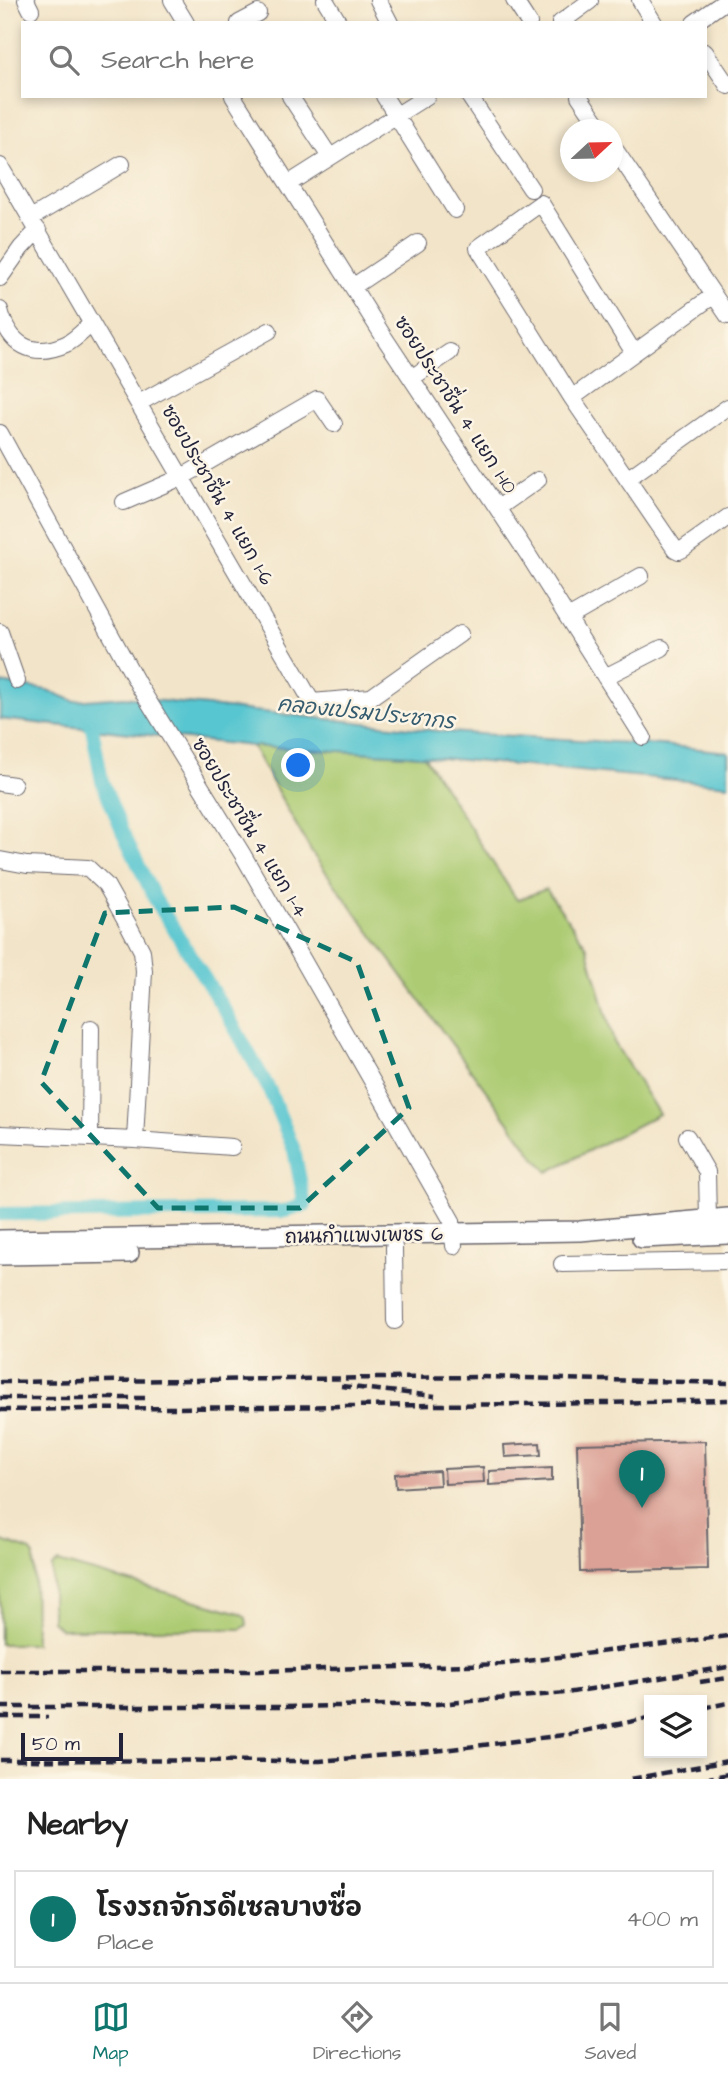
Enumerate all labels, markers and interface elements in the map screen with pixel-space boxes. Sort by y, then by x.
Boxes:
search box [21,21,707,98]
icon: search [45,41,83,79]
text: Search here [101,42,254,78]
north arrow [560,119,623,182]
street label: ซอยประชาชื่น 4 แยก 1-10 [387,308,527,499]
street label: ซอยประชาชื่น 4 แยก 1-6 [154,397,284,590]
water label: คลองเปรมประชากร [276,689,458,737]
street label: ซอยประชาชื่น 4 แยก 1-4 [185,730,318,923]
your location [281,748,315,782]
street label: ถนนกำแพงเพชร 6 [285,1221,443,1251]
pin: 1 [619,1450,665,1508]
map controls [644,1695,707,1758]
button: layers [644,1695,707,1758]
scale bar [21,1730,122,1762]
text: 50 m [32,1731,80,1758]
text: Nearby [28,1804,128,1846]
text: โรงรถจักรดีเซลบางซื่อ [97,1890,362,1926]
text: 1 [52,1903,54,1935]
text: 400 m [626,1903,698,1935]
text: Place [97,1926,154,1958]
tab: Map [92,1998,130,2067]
tab: Directions [313,1998,401,2067]
tab: Saved [585,1998,636,2067]

